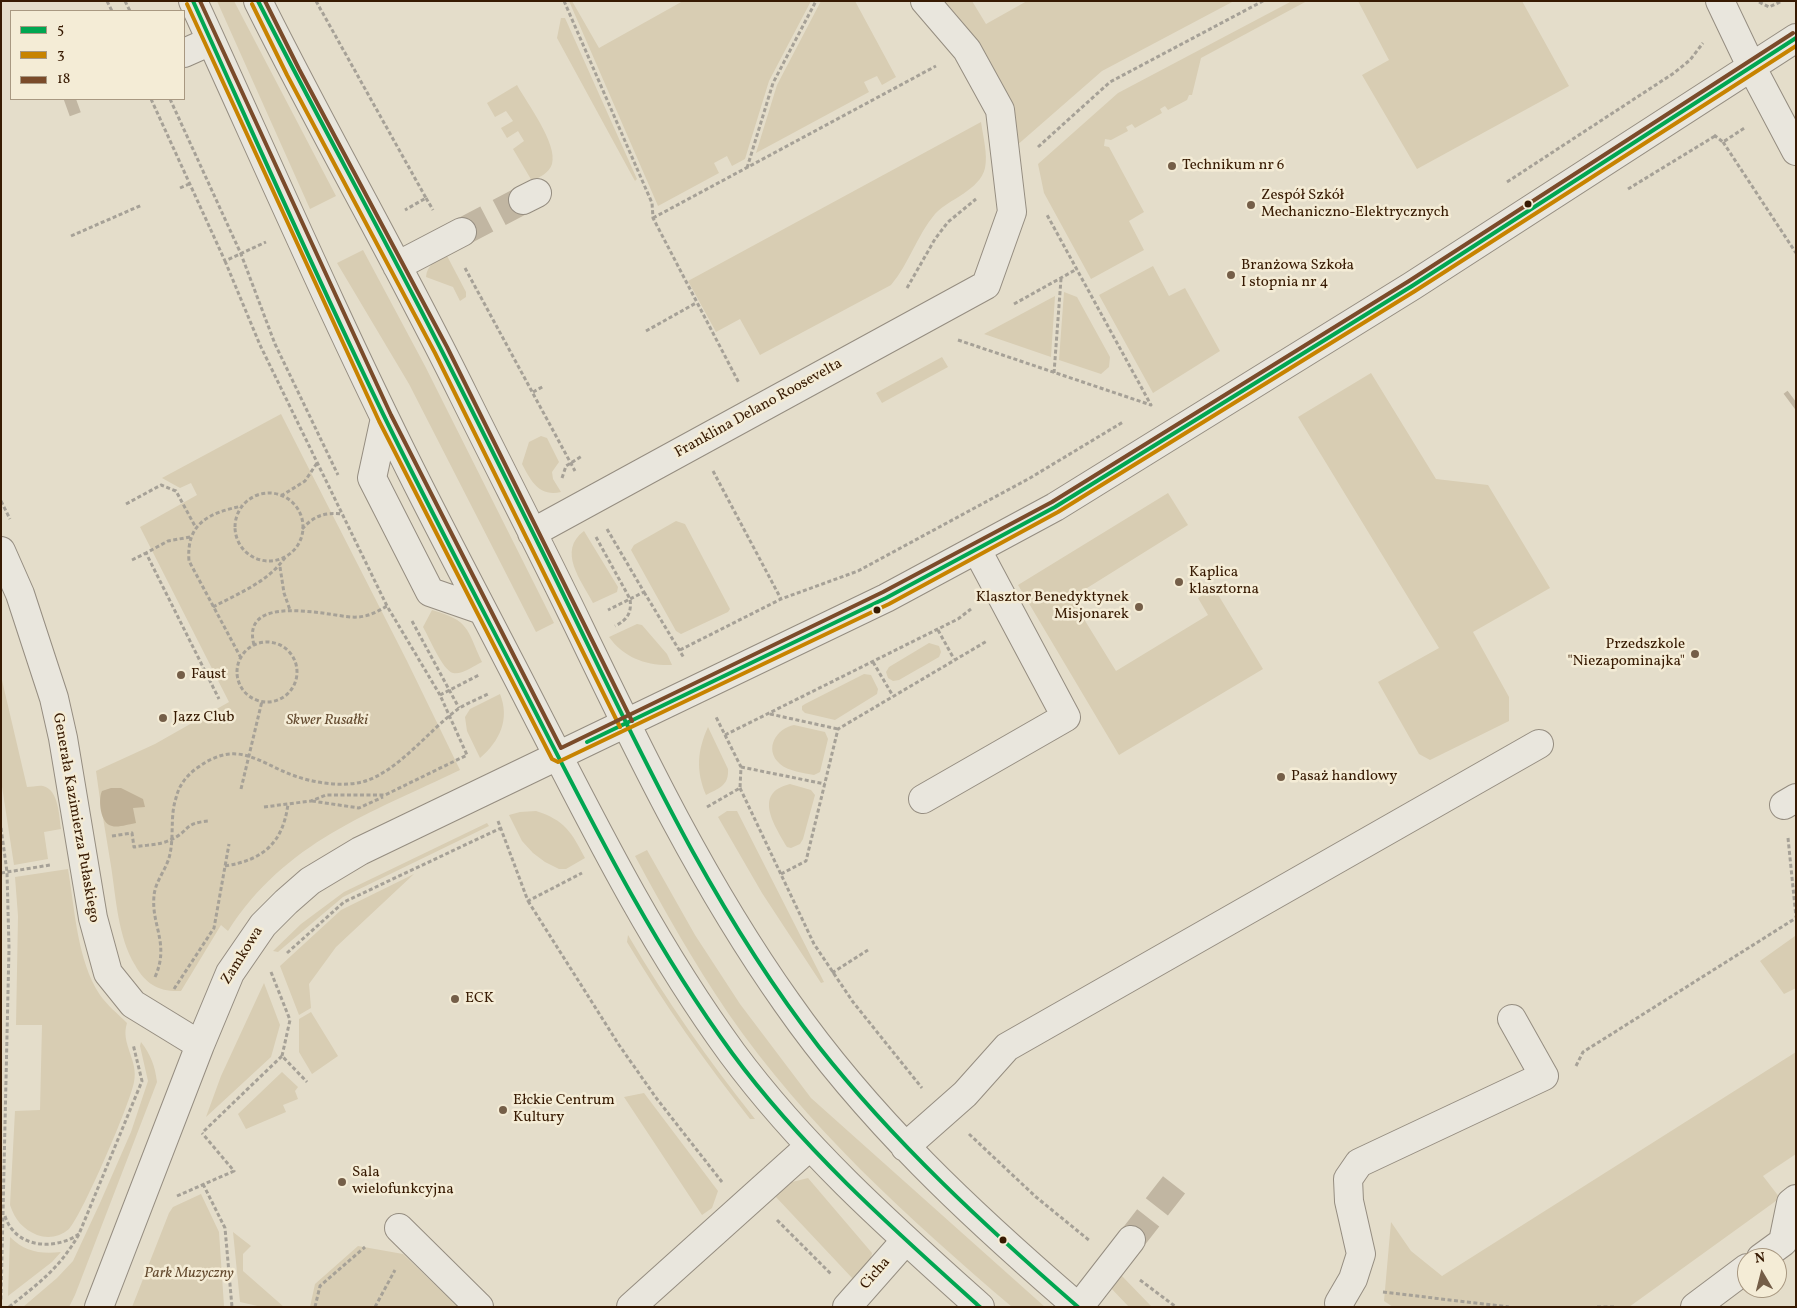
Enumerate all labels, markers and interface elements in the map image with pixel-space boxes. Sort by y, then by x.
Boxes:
legend [10,10,185,100]
text: 5 [57,19,64,40]
text: 3 [57,44,65,65]
text: 18 [57,69,70,90]
place label: Technikum nr 6 [1182,157,1284,175]
marker: Technikum nr 6 [1166,160,1178,172]
place label: Zespół Szkół Mechaniczno-Elektrycznych [1261,187,1449,222]
marker: Zespół Szkół Mechaniczno-Elektrycznych [1245,199,1257,211]
unlabelled marker [1523,199,1533,209]
place label: Branżowa Szkoła I stopnia nr 4 [1241,257,1354,292]
marker: Branżowa Szkoła I stopnia nr 4 [1225,269,1237,281]
street label: Franklina Delano Roosevelta [672,355,846,463]
place label: Kaplica klasztorna [1189,564,1259,599]
marker: Kaplica klasztorna [1173,576,1185,588]
place label: Klasztor Benedyktynek Misjonarek [976,589,1129,624]
marker: Klasztor Benedyktynek Misjonarek [1133,601,1145,613]
unlabelled marker [872,605,882,615]
place label: Przedszkole "Niezapominajka" [1567,636,1685,671]
marker: Przedszkole "Niezapominajka" [1689,648,1701,660]
place label: Faust [191,666,226,684]
marker: Faust [175,669,187,681]
place label: Jazz Club [173,709,234,727]
street label: Generała Kazimierza Pułaskiego [48,712,102,924]
marker: Jazz Club [157,712,169,724]
park label: Skwer Rusałki [286,712,368,730]
place label: Pasaż handlowy [1291,768,1397,786]
marker: Pasaż handlowy [1275,771,1287,783]
street label: Zamkowa [218,924,268,988]
place label: ECK [465,990,494,1008]
marker: ECK [449,993,461,1005]
place label: Ełckie Centrum Kultury [513,1092,615,1127]
marker: Ełckie Centrum Kultury [497,1104,509,1116]
place label: Sala wielofunkcyjna [352,1164,454,1199]
marker: Sala wielofunkcyjna [336,1176,348,1188]
unlabelled marker [998,1235,1008,1245]
north arrow [1737,1248,1787,1298]
text: N [1754,1249,1766,1269]
street label: Cicha [857,1254,895,1294]
park label: Park Muzyczny [144,1265,234,1283]

